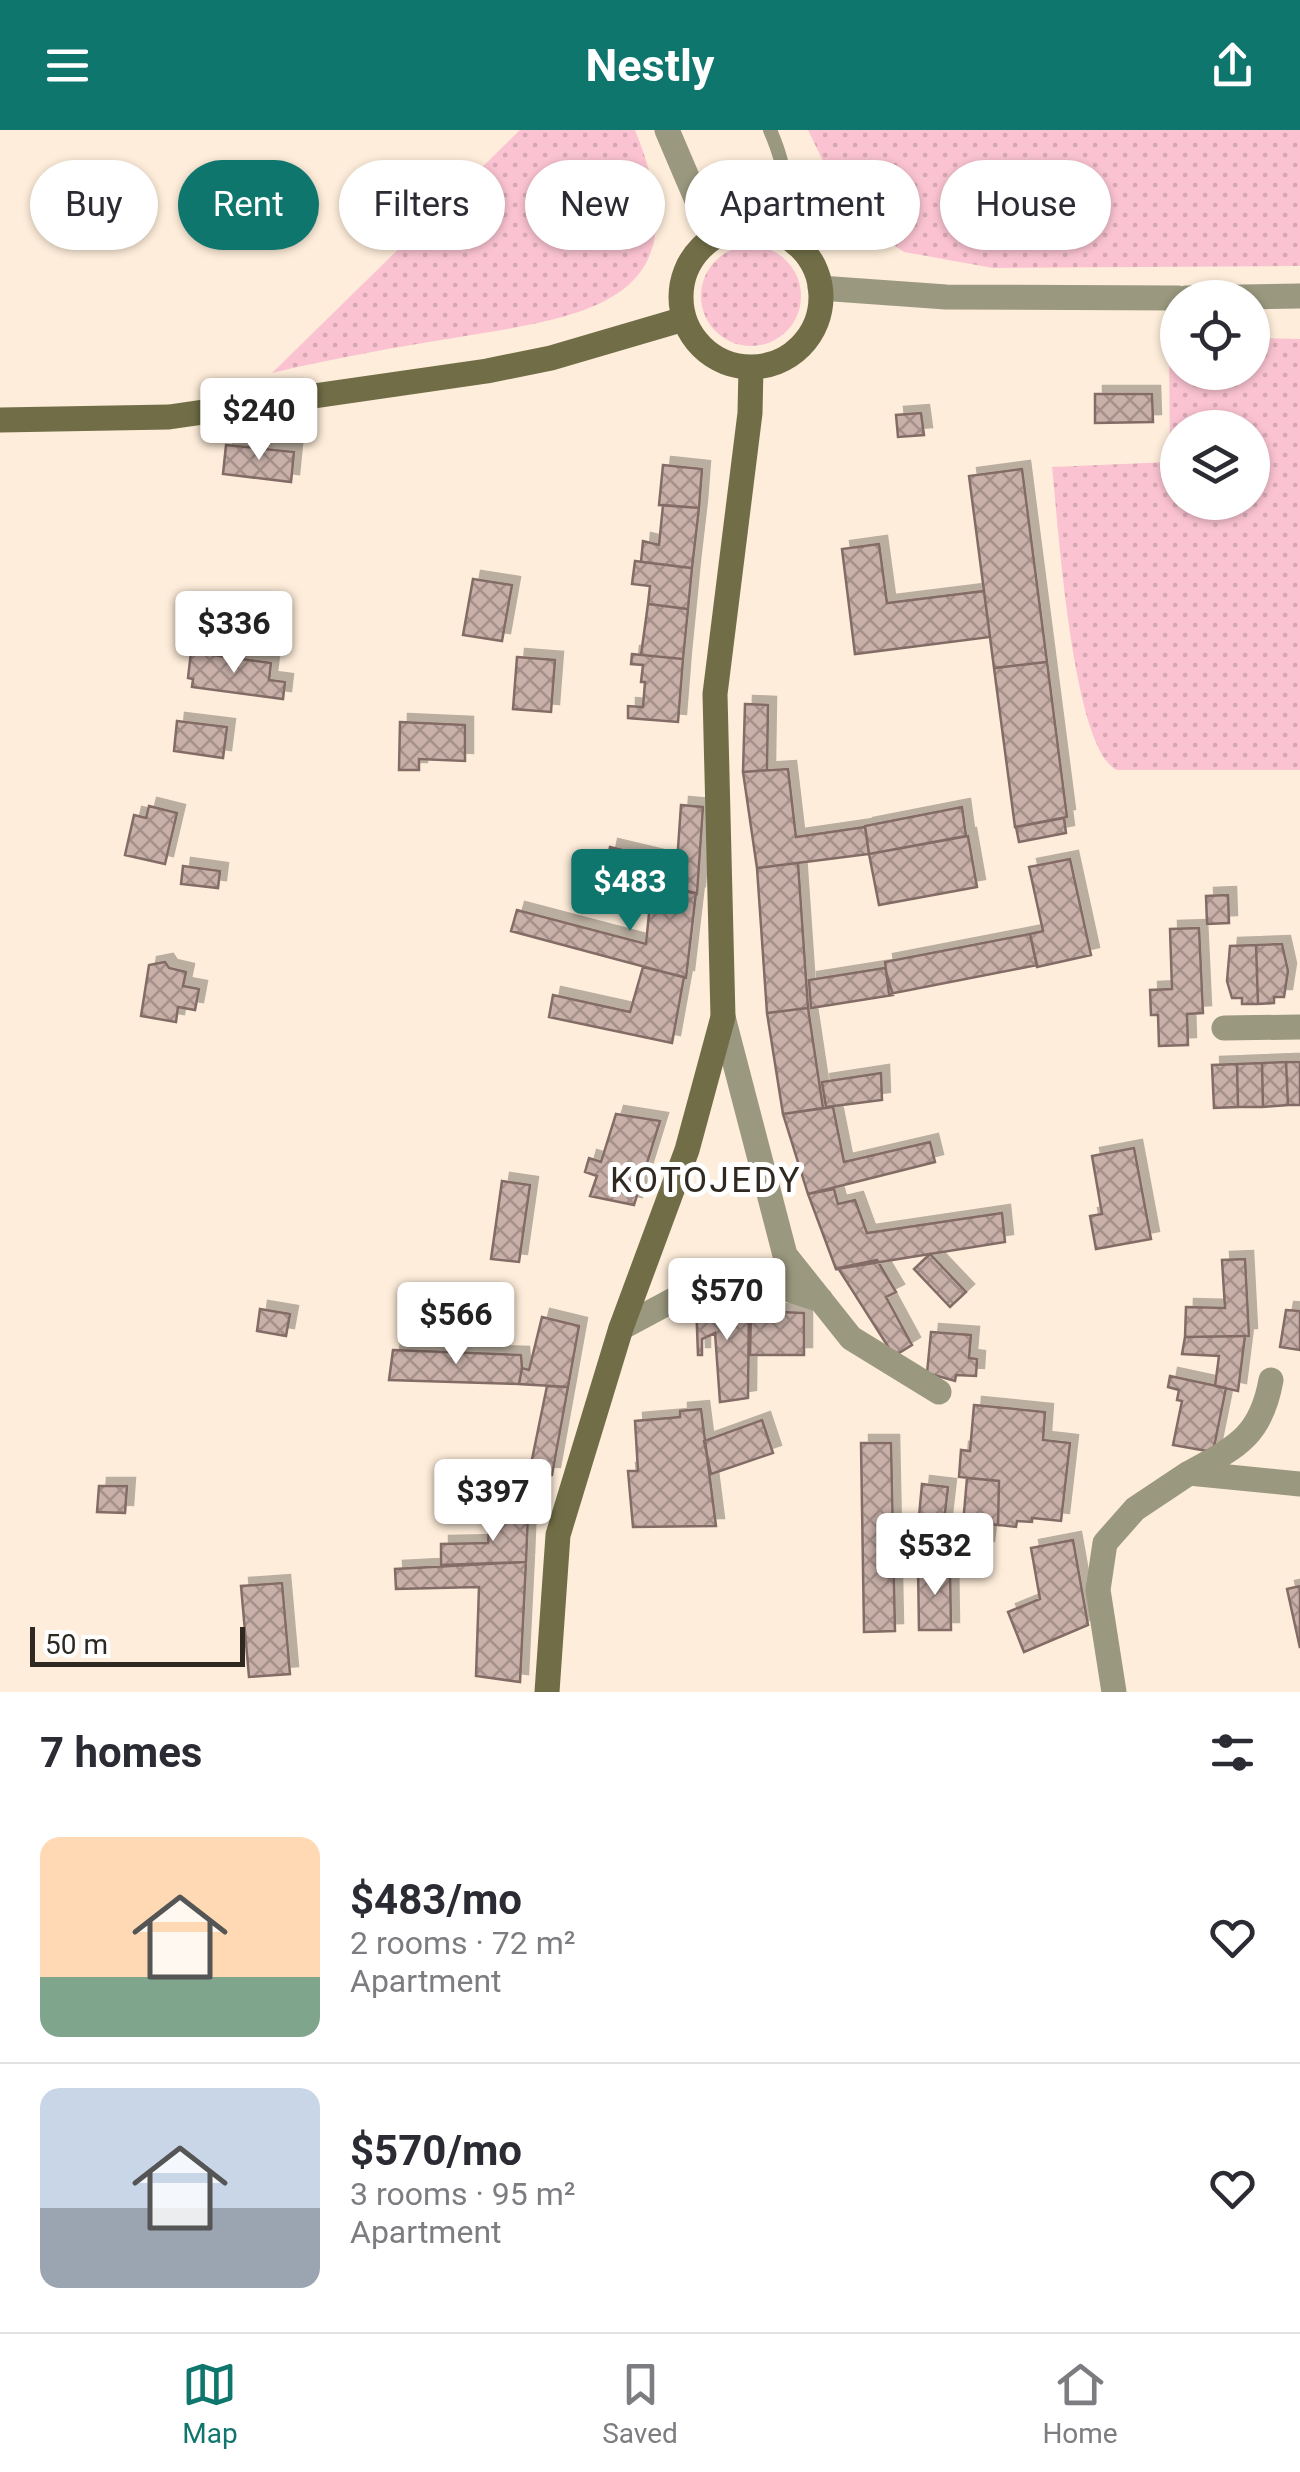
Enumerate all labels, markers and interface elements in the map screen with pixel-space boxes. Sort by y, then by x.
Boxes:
icon: menu [40,38,95,93]
icon: share [1205,38,1260,93]
text: Nestly [586,39,714,92]
chip: Buy [30,160,158,250]
chip: Rent [178,160,319,250]
chip: Filters [339,160,505,250]
chip: New [525,160,665,250]
chip: Apartment [685,160,920,250]
chip: House [940,160,1111,250]
map controls [1160,280,1270,520]
button: locate [1160,280,1270,390]
pin: $240 [200,378,318,463]
text: $240 [222,391,296,429]
button: layers [1160,410,1270,520]
pin: $336 [175,591,293,676]
text: $336 [197,604,271,642]
pin: $483 [571,849,689,934]
text: $483 [593,862,667,900]
district label: KOTOJEDY [610,1160,802,1201]
pin: $570 [668,1258,786,1343]
text: $570 [690,1271,764,1309]
pin: $566 [397,1282,515,1367]
text: $566 [419,1295,493,1333]
pin: $397 [434,1459,552,1544]
text: $397 [456,1472,530,1510]
pin: $532 [876,1513,994,1598]
text: $532 [898,1526,972,1564]
scale bar [30,1622,245,1666]
text: 50 m [45,1628,108,1661]
icon: filters [1205,1725,1260,1780]
text: 7 homes [40,1728,202,1777]
text: $483/mo [350,1875,522,1924]
icon: home [120,1877,240,1997]
icon: heart [1205,1910,1260,1965]
text: 2 rooms · 72 m² [350,1924,575,1962]
text: Apartment [350,1962,502,2000]
text: $570/mo [350,2126,522,2175]
icon: home [120,2128,240,2248]
icon: heart [1205,2161,1260,2216]
text: 3 rooms · 95 m² [350,2175,575,2213]
text: Apartment [350,2213,502,2251]
tab: Map [182,2357,238,2450]
tab: Saved [602,2357,678,2450]
tab: Home [1042,2357,1118,2450]

